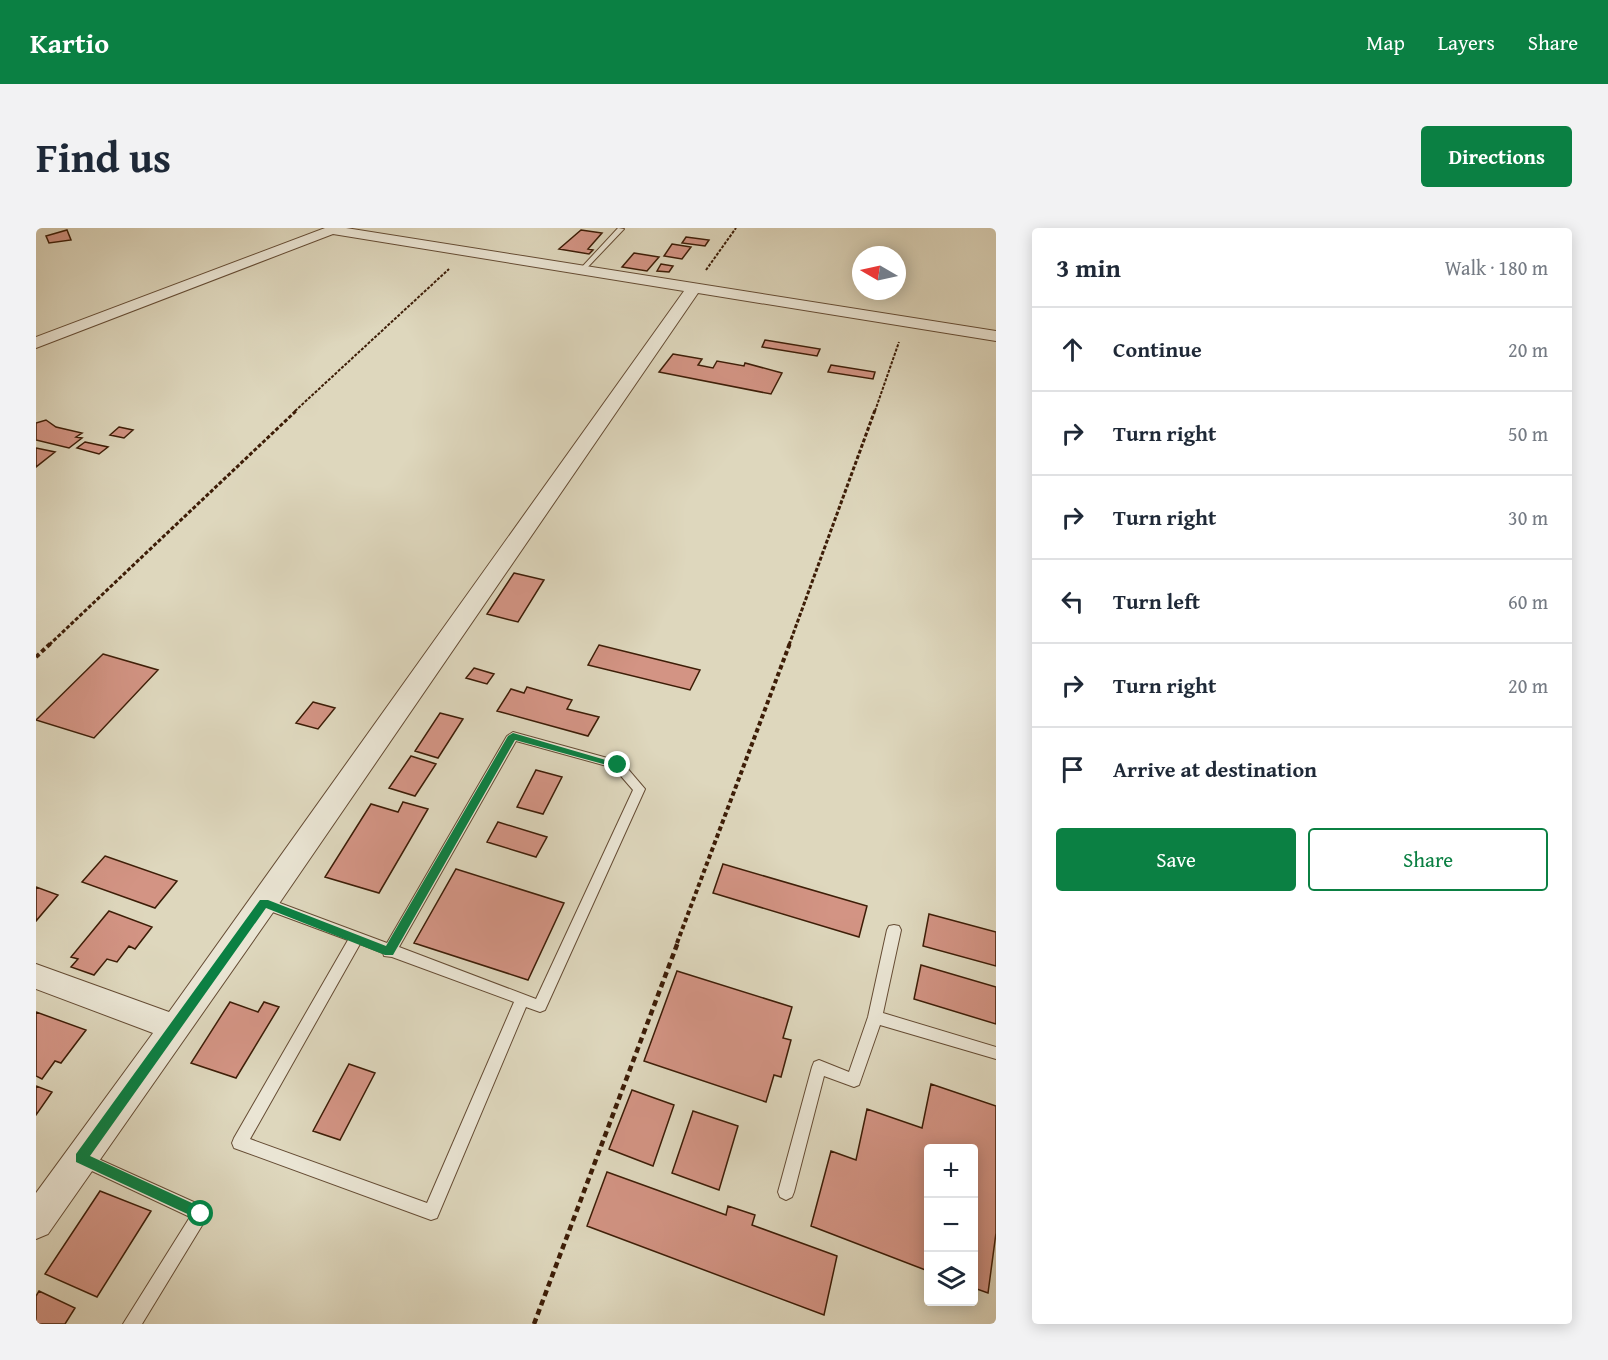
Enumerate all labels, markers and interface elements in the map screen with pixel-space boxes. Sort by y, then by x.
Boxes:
text: Kartio [30,22,109,63]
text: Map [1366,27,1405,58]
text: Layers [1438,27,1495,58]
text: Share [1528,27,1578,58]
text: Find us [36,126,171,187]
button: Directions [1421,126,1572,187]
north arrow [852,246,906,300]
text: 3 min [1056,248,1121,287]
text: Walk · 180 m [1445,253,1548,282]
icon: ahead [1056,333,1089,366]
text: Continue [1113,333,1202,365]
text: 20 m [1508,335,1548,364]
icon: right [1056,417,1089,450]
text: Turn right [1113,417,1216,449]
text: 50 m [1508,419,1548,448]
icon: right [1056,501,1089,534]
text: Turn right [1113,501,1216,533]
text: 30 m [1508,503,1548,532]
icon: left [1056,585,1089,618]
text: Turn left [1113,585,1200,617]
text: 60 m [1508,587,1548,616]
icon: right [1056,669,1089,702]
text: Turn right [1113,669,1216,701]
text: 20 m [1508,671,1548,700]
route end [604,751,630,777]
icon: arrive [1056,753,1089,786]
text: Arrive at destination [1113,753,1317,785]
button: Save [1056,828,1296,891]
button: Share [1308,828,1548,891]
map controls [924,1144,978,1306]
button: + [924,1144,978,1198]
button: − [924,1198,978,1252]
route start [187,1200,213,1226]
button: layers [924,1252,978,1306]

